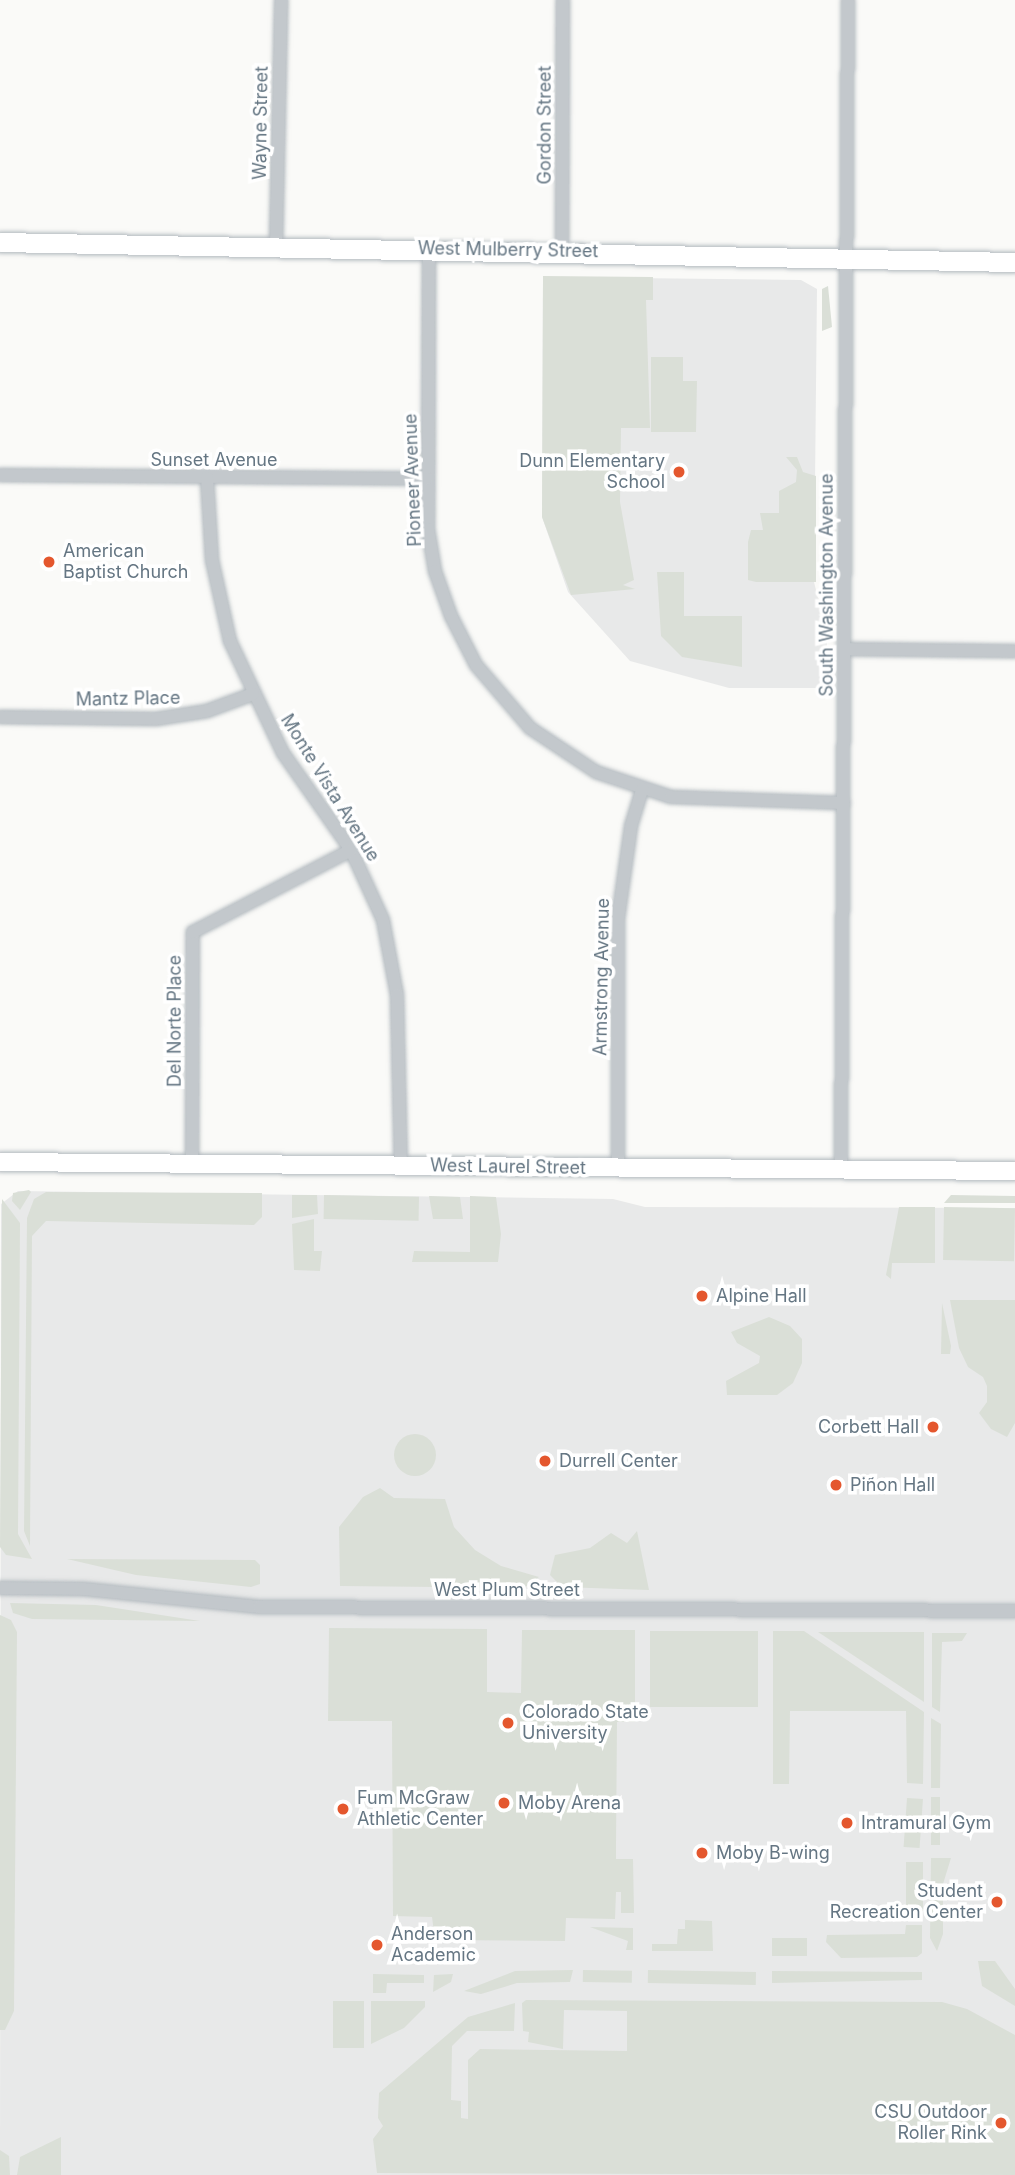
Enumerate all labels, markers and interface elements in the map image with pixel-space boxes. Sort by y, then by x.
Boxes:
street label: Gordon Street [534,65,556,185]
street label: Wayne Street [249,66,273,180]
street label: West Mulberry Street [418,238,598,262]
street label: Pioneer Avenue [400,413,426,547]
street label: Sunset Avenue [150,449,278,471]
place label: Dunn Elementary School [519,451,665,494]
marker: Dunn Elementary School [671,464,687,480]
street label: South Washington Avenue [816,473,838,697]
place label: American Baptist Church [63,541,188,584]
marker: American Baptist Church [41,554,57,570]
street label: Mantz Place [76,687,180,711]
street label: Monte Vista Avenue [276,710,384,866]
street label: Armstrong Avenue [590,898,614,1056]
street label: Del Norte Place [164,955,186,1087]
street label: West Laurel Street [430,1155,586,1179]
place label: Alpine Hall [716,1285,807,1307]
marker: Alpine Hall [694,1288,710,1304]
place label: Corbett Hall [818,1416,919,1438]
marker: Corbett Hall [925,1419,941,1435]
place label: Durrell Center [559,1450,678,1472]
marker: Durrell Center [537,1453,553,1469]
place label: Piñon Hall [850,1474,935,1496]
marker: Piñon Hall [828,1477,844,1493]
street label: West Plum Street [434,1579,580,1601]
place label: Colorado State University [522,1702,649,1744]
marker: Colorado State University [500,1715,516,1731]
place label: Fum McGraw Athletic Center [357,1788,483,1830]
place label: Moby Arena [518,1792,621,1814]
marker: Moby Arena [496,1795,512,1811]
marker: Fum McGraw Athletic Center [335,1801,351,1817]
place label: Intramural Gym [861,1812,991,1834]
marker: Intramural Gym [839,1815,855,1831]
place label: Moby B-wing [716,1842,830,1864]
marker: Moby B-wing [694,1845,710,1861]
place label: Student Recreation Center [830,1881,983,1924]
marker: Student Recreation Center [989,1894,1005,1910]
place label: Anderson Academic [391,1924,476,1966]
marker: Anderson Academic [369,1937,385,1953]
place label: CSU Outdoor Roller Rink [874,2102,987,2144]
marker: CSU Outdoor Roller Rink [993,2115,1009,2131]

